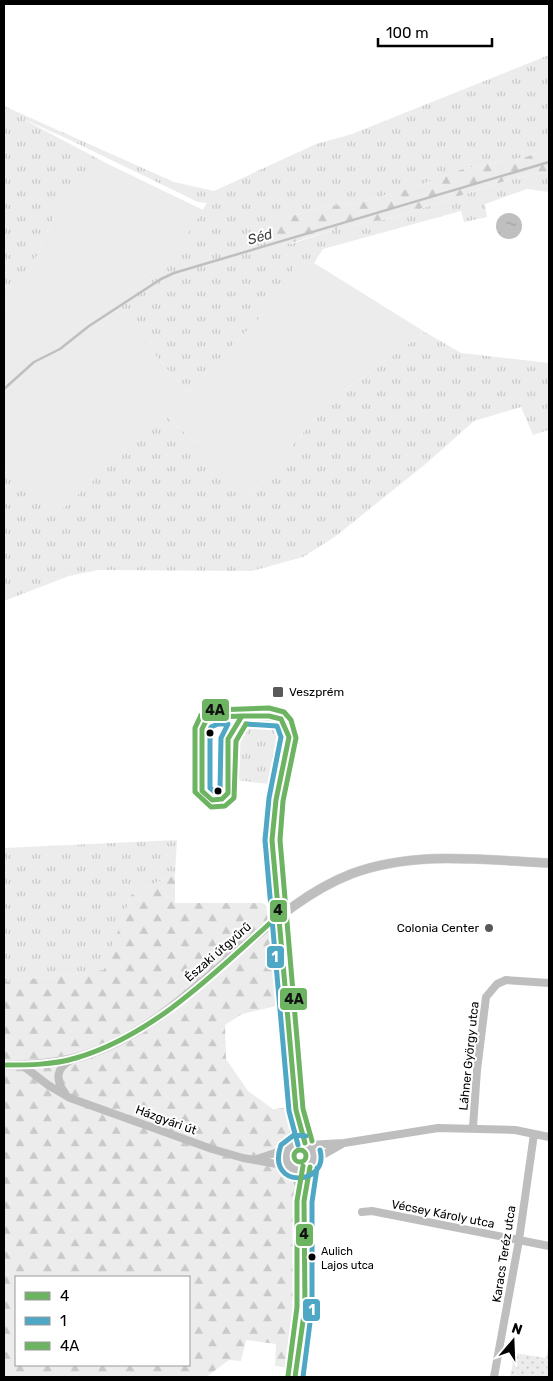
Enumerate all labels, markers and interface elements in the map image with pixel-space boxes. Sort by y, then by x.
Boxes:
scale bar [378,15,492,47]
text: 100 m [386,24,428,42]
water label: Séd [246,225,275,249]
marker: Veszprém [271,685,285,699]
place label: Veszprém [289,685,344,699]
line badge: 4A [201,698,230,722]
text: 4A [205,702,225,719]
unlabelled marker [205,728,215,738]
unlabelled marker [213,786,223,796]
line badge: 4 [269,899,288,923]
text: 4 [273,902,283,919]
street label: Északi útgyűrű [182,920,254,984]
place label: Colonia Center [397,921,479,935]
marker: Colonia Center [483,922,495,934]
line badge: 1 [266,945,285,969]
text: 1 [272,949,279,966]
line badge: 4A [279,987,308,1011]
text: 4A [284,991,304,1008]
street label: Láhner György utca [456,1001,482,1111]
street label: Házgyári út [134,1103,199,1138]
street label: Vécsey Károly utca [390,1197,496,1231]
street label: Karacs Teréz utca [489,1204,519,1304]
line badge: 4 [295,1223,314,1247]
text: 4 [299,1226,309,1243]
place label: Aulich Lajos utca [321,1245,374,1272]
marker: Aulich Lajos utca [307,1252,317,1262]
legend [15,1276,190,1366]
text: 4 [60,1287,69,1305]
line badge: 1 [302,1298,321,1322]
text: 1 [309,1302,316,1319]
text: 1 [60,1312,66,1330]
north arrow [488,1316,538,1366]
text: N [510,1320,525,1339]
text: 4A [60,1337,79,1355]

